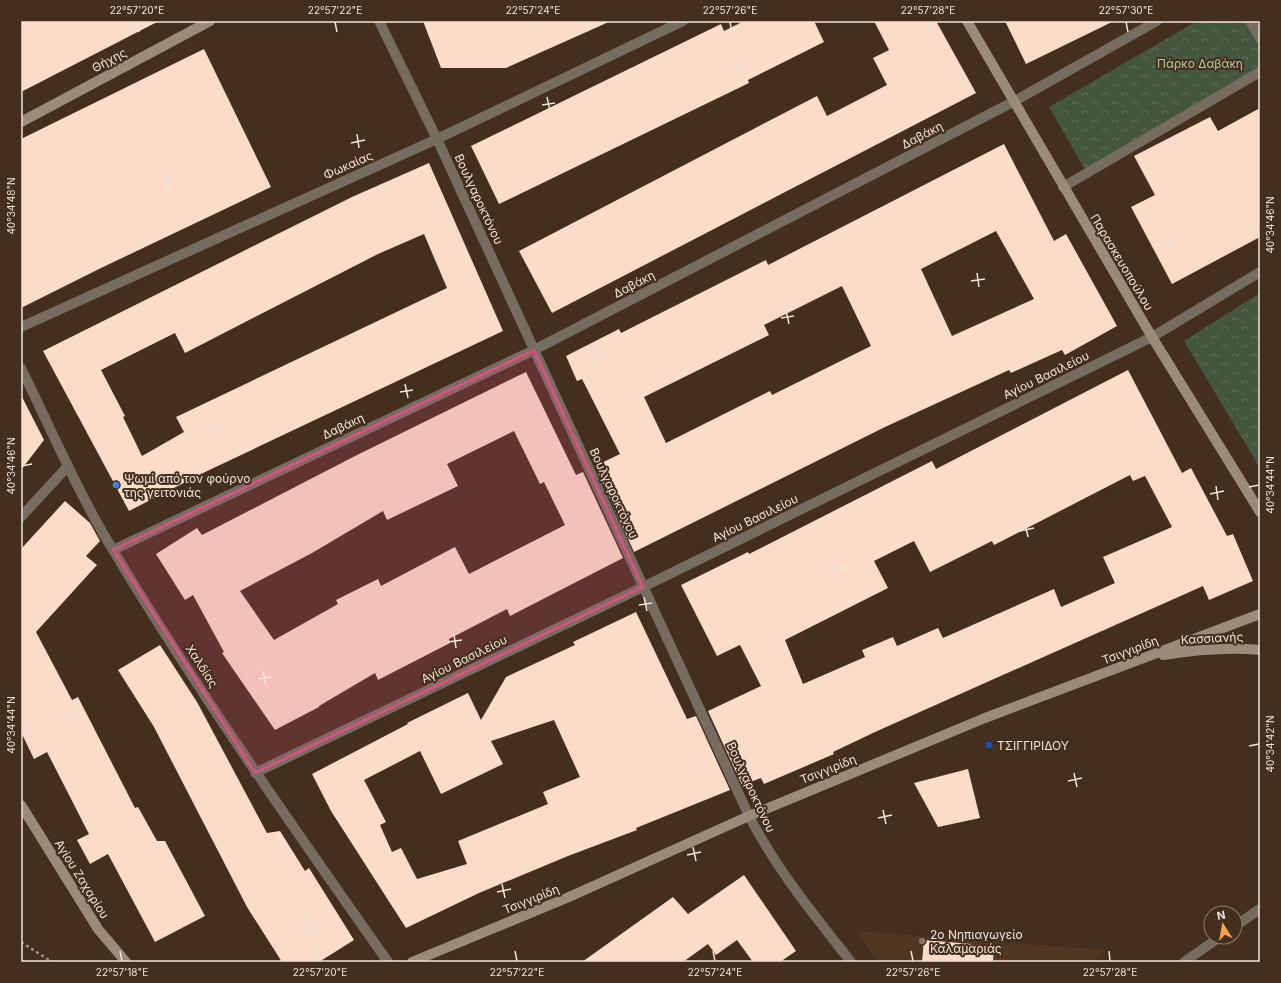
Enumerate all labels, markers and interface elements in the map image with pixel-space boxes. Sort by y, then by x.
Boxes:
text: 22°57'20"E [110,4,164,16]
text: 22°57'22"E [308,4,362,16]
text: 22°57'24"E [506,4,560,16]
text: 22°57'26"E [703,4,757,16]
text: 22°57'28"E [901,4,955,16]
text: 22°57'30"E [1099,4,1153,16]
street label: Θήχης [89,45,129,75]
park label: Πάρκο Δαβάκη [1157,56,1243,71]
street label: Δαβάκη [899,118,945,152]
street label: Φωκαίας [321,147,375,183]
street label: Βουλγαροκτόνου [451,151,507,247]
text: 40°34'48"N [5,177,17,235]
text: 40°34'46"N [1264,196,1276,254]
street label: Παρασκευοπούλου [1087,211,1157,313]
street label: Δαβάκη [611,267,657,301]
street label: Αγίου Βασιλείου [1001,348,1091,402]
street label: Δαβάκη [320,410,366,442]
text: 40°34'46"N [5,437,17,495]
street label: Βουλγαροκτόνου [586,445,642,541]
text: 40°34'44"N [1264,456,1276,514]
place label: Ψωμί από τον φούρνο της γειτονιάς [124,471,250,500]
marker: Ψωμί από τον φούρνο της γειτονιάς [111,480,121,490]
street label: Αγίου Βασιλείου [710,491,800,545]
street label: Κασσιανής [1180,629,1244,647]
street label: Αγίου Βασιλείου [419,632,509,686]
street label: Τσιγγιρίδη [1100,632,1160,668]
street label: Χαλδίας [183,642,221,690]
text: 40°34'44"N [5,696,17,754]
text: 40°34'42"N [1264,715,1276,773]
place label: ΤΣΙΓΓΙΡΙΔΟΥ [997,738,1069,753]
street label: Βουλγαροκτόνου [723,739,779,835]
marker: ΤΣΙΓΓΙΡΙΔΟΥ [984,740,994,750]
street label: Τσιγγιρίδη [798,751,858,787]
street label: Αγίου Ζαχαρίου [52,837,112,921]
street label: Τσιγγιρίδη [501,881,561,917]
north arrow [1203,905,1243,945]
text: N [1216,908,1227,923]
place label: 2ο Νηπιαγωγείο Καλαμαριάς [930,927,1023,956]
marker: 2ο Νηπιαγωγείο Καλαμαριάς [917,936,927,946]
text: 22°57'18"E [96,966,148,978]
text: 22°57'20"E [293,966,347,978]
text: 22°57'22"E [490,966,544,978]
text: 22°57'24"E [688,966,742,978]
text: 22°57'26"E [886,966,940,978]
text: 22°57'28"E [1083,966,1137,978]

